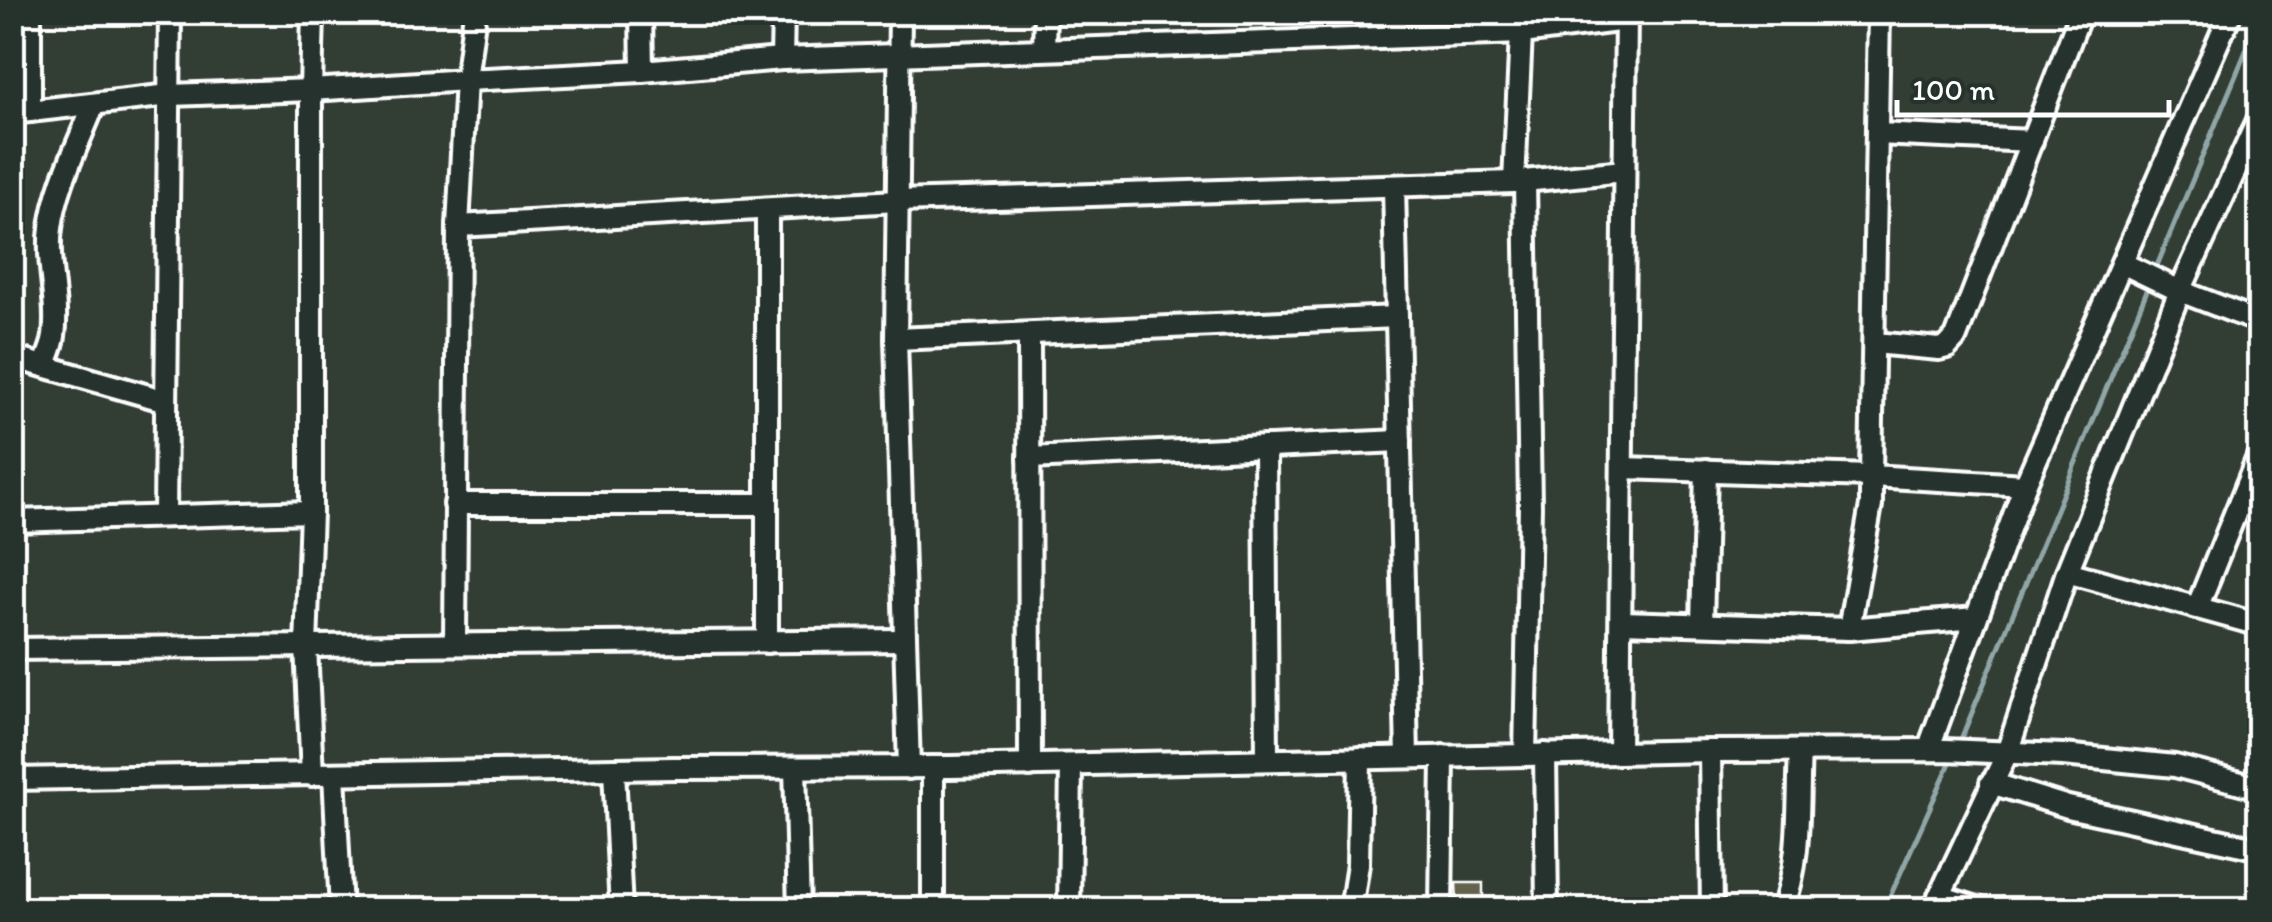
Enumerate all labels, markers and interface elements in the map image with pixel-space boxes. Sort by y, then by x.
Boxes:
scale bar [1897,55,2170,117]
text: 100 m [1912,71,1995,108]

